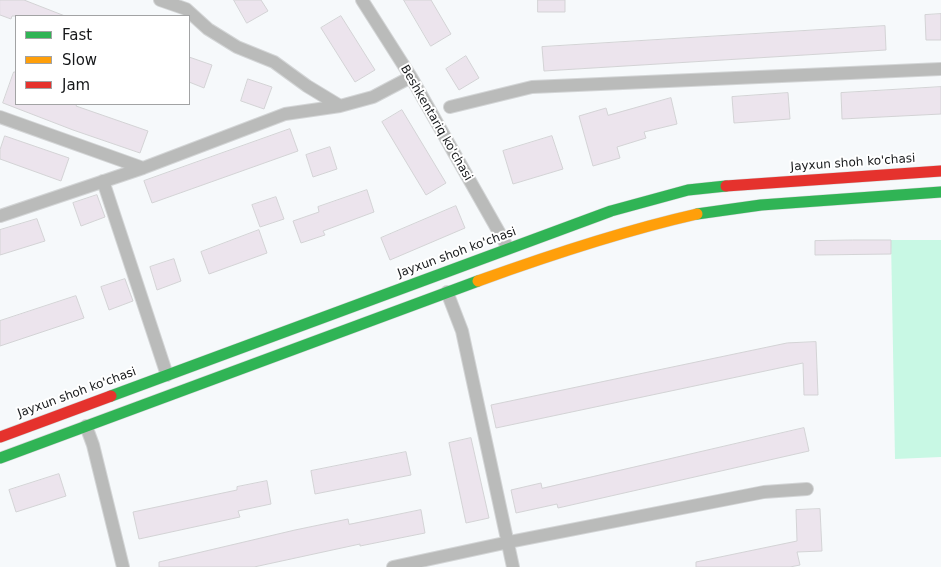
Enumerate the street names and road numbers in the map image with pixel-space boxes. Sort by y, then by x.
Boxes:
street label: Beshkentariq ko'chasi [397,63,475,183]
street label: Jayxun shoh ko'chasi [790,151,916,175]
street label: Jayxun shoh ko'chasi [396,225,518,281]
street label: Jayxun shoh ko'chasi [16,365,138,421]

